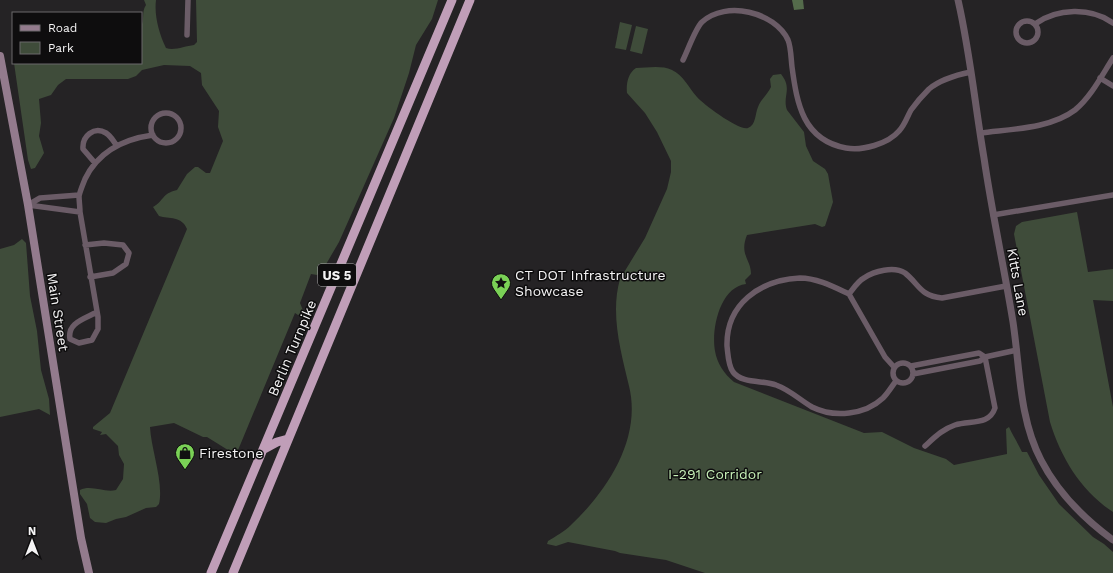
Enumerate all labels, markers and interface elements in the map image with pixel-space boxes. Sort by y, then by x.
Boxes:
legend [12,12,142,64]
text: Road [48,21,77,35]
text: Park [48,41,74,55]
street label: Kitts Lane [1004,247,1032,317]
road number: US 5 [318,264,356,286]
place label: CT DOT Infrastructure Showcase [515,267,666,299]
street label: Main Street [44,272,72,352]
place icon: CT DOT Infrastructure Showcase [490,272,512,300]
street label: Berlin Turnpike [265,298,319,398]
shop icon: Firestone [174,442,196,470]
place label: Firestone [199,445,263,461]
park label: I-291 Corridor [668,466,762,482]
north arrow [12,521,52,561]
text: N [28,525,36,538]

